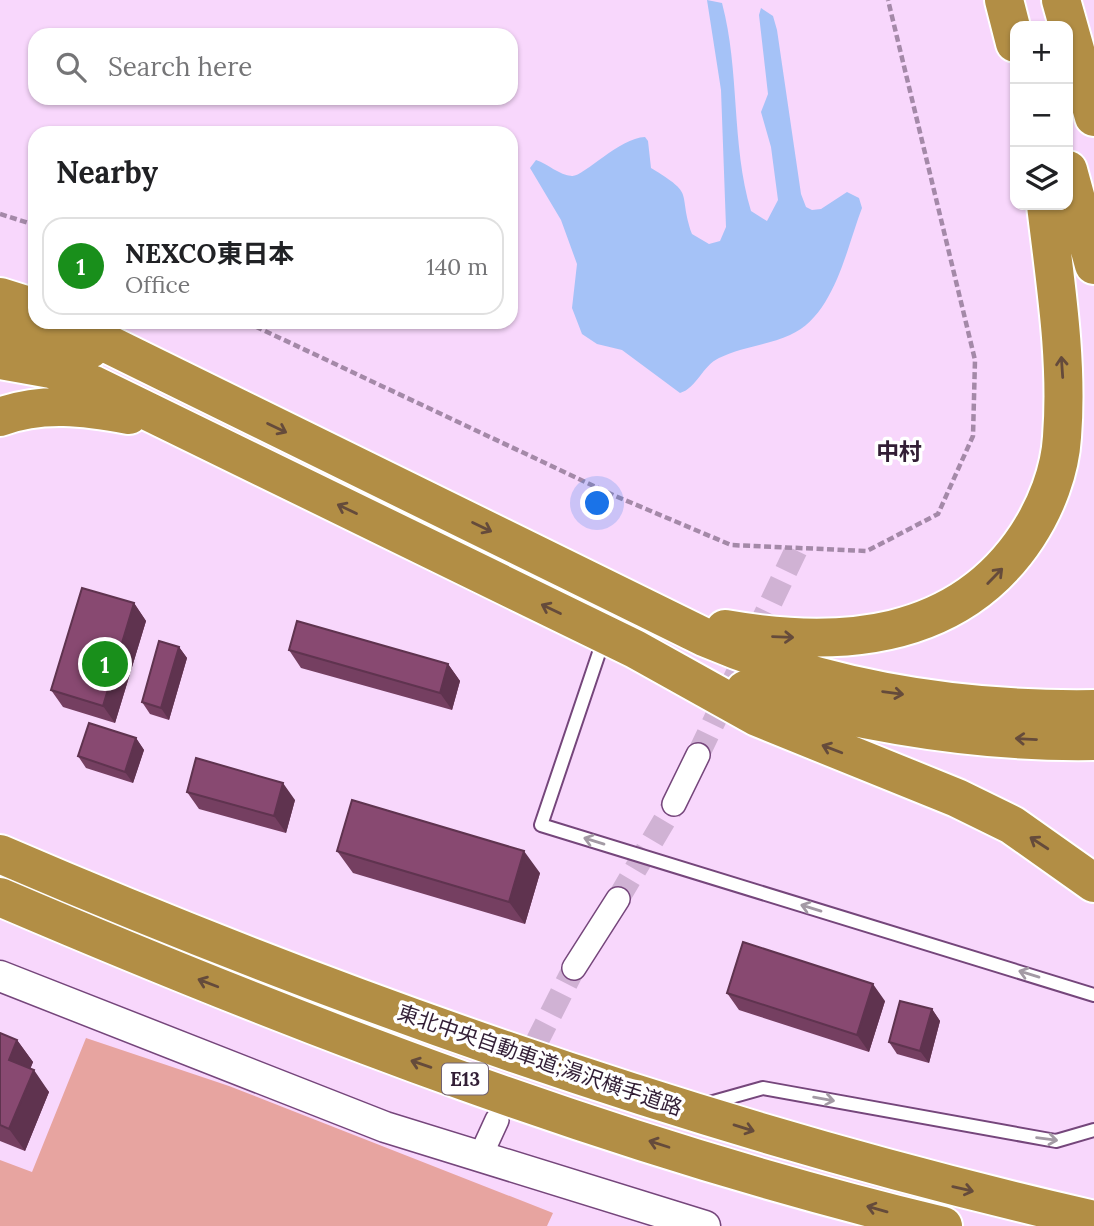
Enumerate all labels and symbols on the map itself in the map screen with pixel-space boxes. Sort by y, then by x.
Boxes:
one-way arrow [1055,356,1068,379]
one-way arrow [266,422,287,435]
district label: 中村 [876,437,922,466]
your location [580,486,614,520]
one-way arrow [337,501,358,515]
one-way arrow [471,521,492,534]
one-way arrow [986,568,1003,585]
one-way arrow [541,601,562,615]
one-way arrow [771,631,794,644]
pin: 1 [82,638,128,690]
one-way arrow [881,687,904,700]
one-way arrow [1015,732,1038,745]
one-way arrow [822,742,844,755]
one-way arrow [583,834,605,847]
one-way arrow [1030,835,1049,850]
one-way arrow [801,900,823,913]
one-way arrow [1018,967,1040,980]
one-way arrow [197,976,219,989]
street label: 東北中央自動車道;湯沢横手道路 [394,998,686,1122]
one-way arrow [410,1057,432,1069]
road number: E13 [442,1064,488,1094]
one-way arrow [812,1093,834,1106]
one-way arrow [733,1122,755,1135]
one-way arrow [1035,1132,1058,1145]
one-way arrow [649,1137,671,1150]
one-way arrow [951,1183,974,1197]
one-way arrow [867,1202,889,1215]

